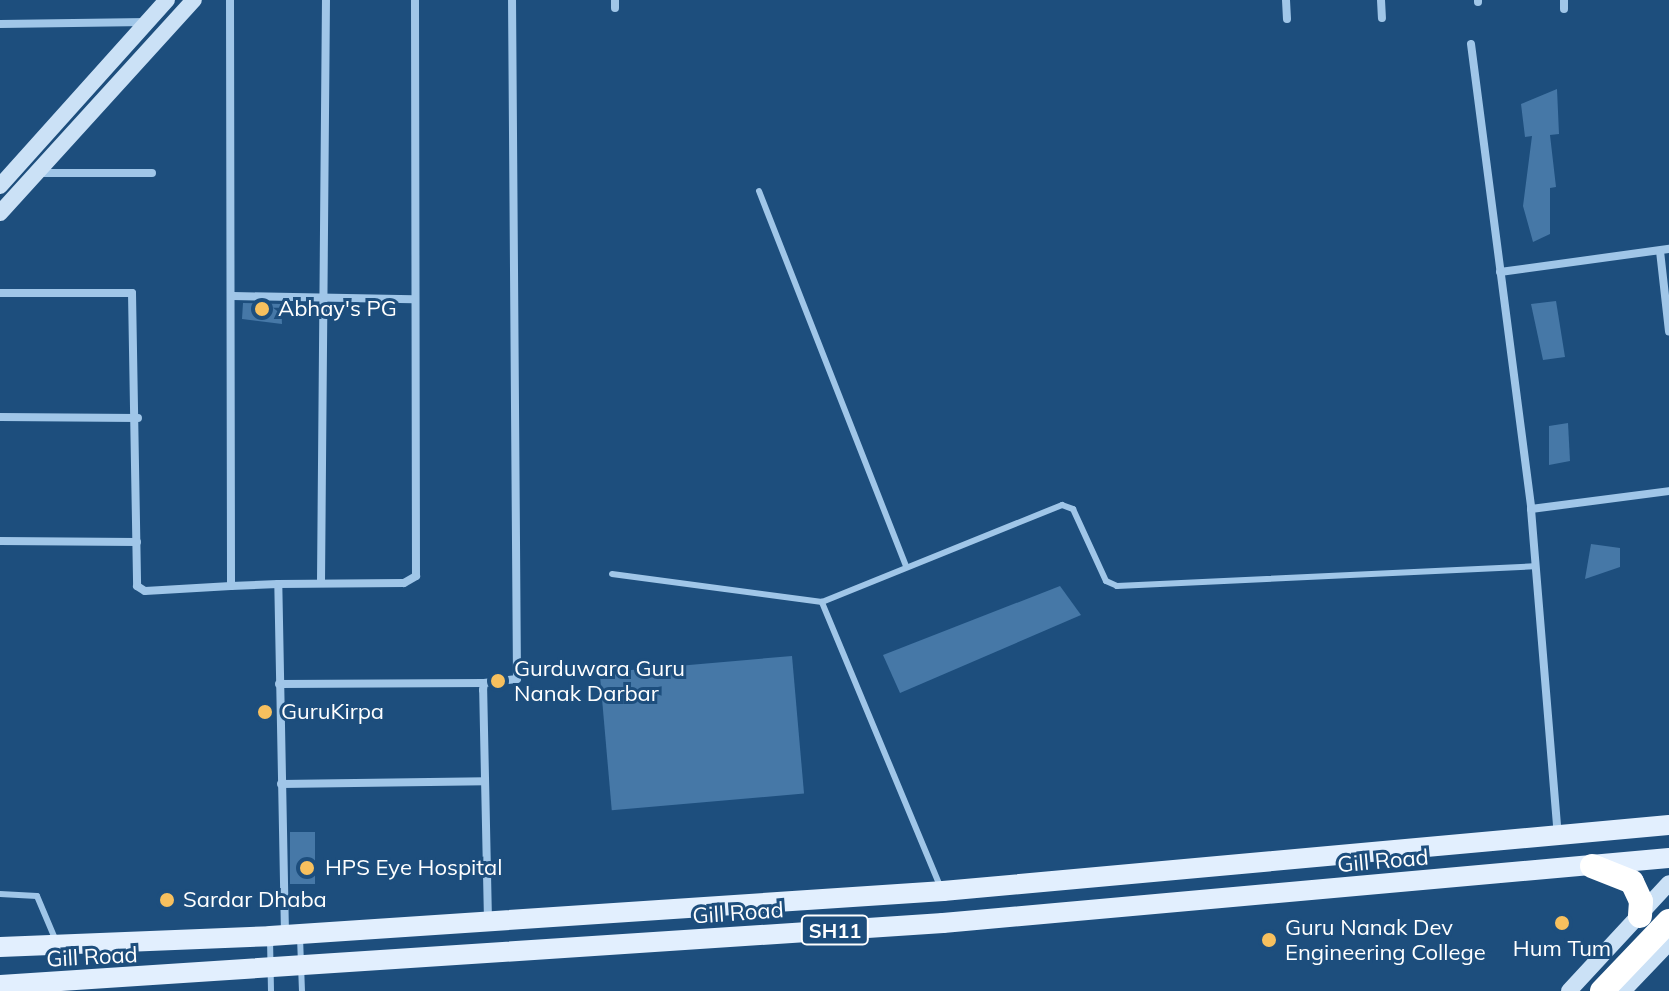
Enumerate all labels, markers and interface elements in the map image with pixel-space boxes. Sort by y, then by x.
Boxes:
place label: Abhay's PG [278,296,397,322]
marker: Abhay's PG [253,300,271,318]
place label: Gurduwara Guru Nanak Darbar [514,655,685,706]
marker: Gurduwara Guru Nanak Darbar [489,672,507,690]
place label: GuruKirpa [281,699,384,725]
marker: GuruKirpa [256,703,274,721]
street label: Gill Road [1336,844,1430,878]
place label: HPS Eye Hospital [325,855,502,881]
marker: HPS Eye Hospital [296,857,318,879]
place label: Sardar Dhaba [183,887,327,913]
marker: Sardar Dhaba [158,891,176,909]
street label: Gill Road [691,897,785,929]
road number: SH11 [799,914,871,946]
place label: Guru Nanak Dev Engineering College [1285,914,1486,966]
marker: Hum Tum [1553,914,1571,932]
marker: Guru Nanak Dev Engineering College [1260,931,1278,949]
place label: Hum Tum [1513,936,1611,962]
street label: Gill Road [46,941,138,973]

